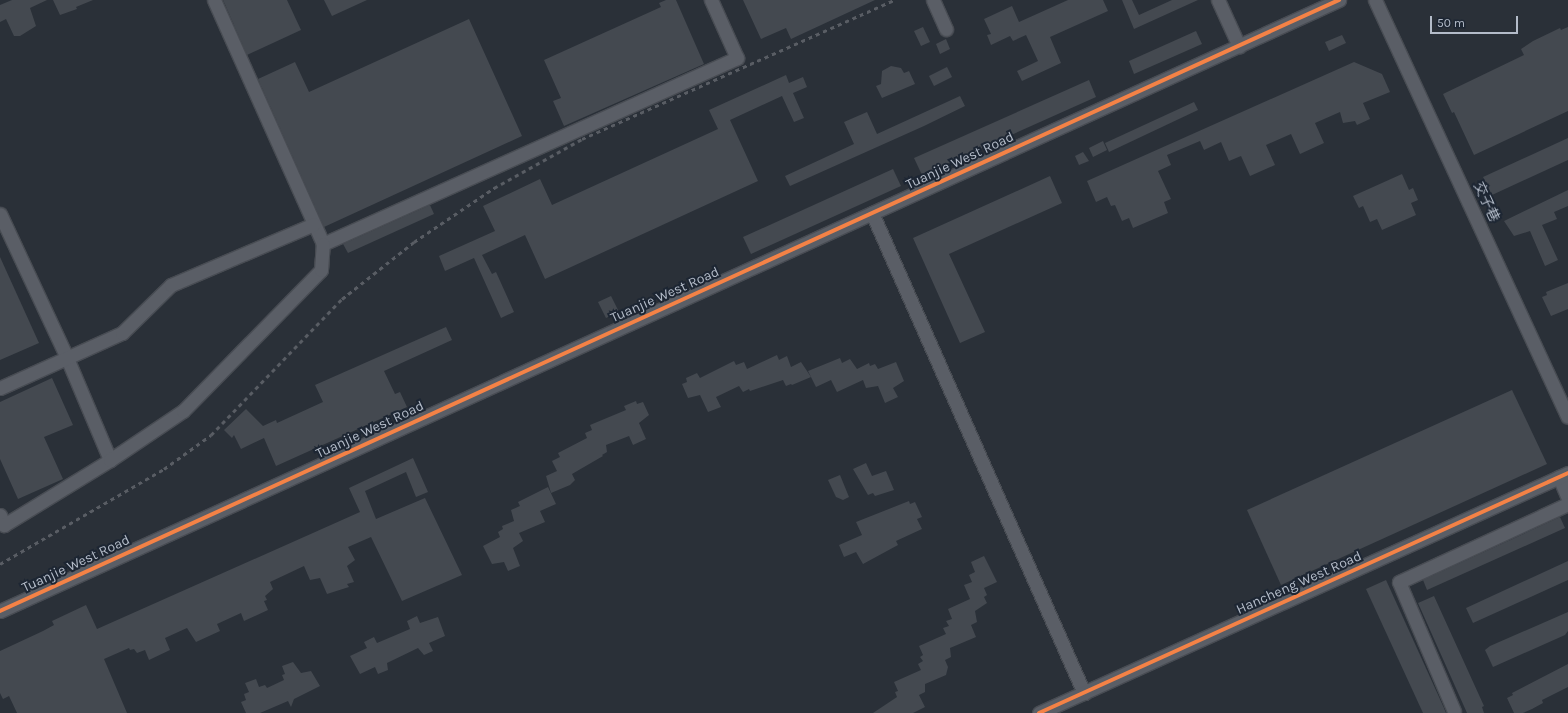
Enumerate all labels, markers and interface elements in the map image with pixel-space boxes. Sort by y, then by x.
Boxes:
scale bar [1432,8,1520,34]
text: 50 m [1437,16,1465,30]
street label: Tuanjie West Road [903,129,1017,193]
street label: 交子巷 [1470,179,1502,225]
street label: Tuanjie West Road [608,263,722,327]
street label: Tuanjie West Road [313,398,427,462]
street label: Tuanjie West Road [19,532,133,596]
street label: Hancheng West Road [1234,548,1364,618]

